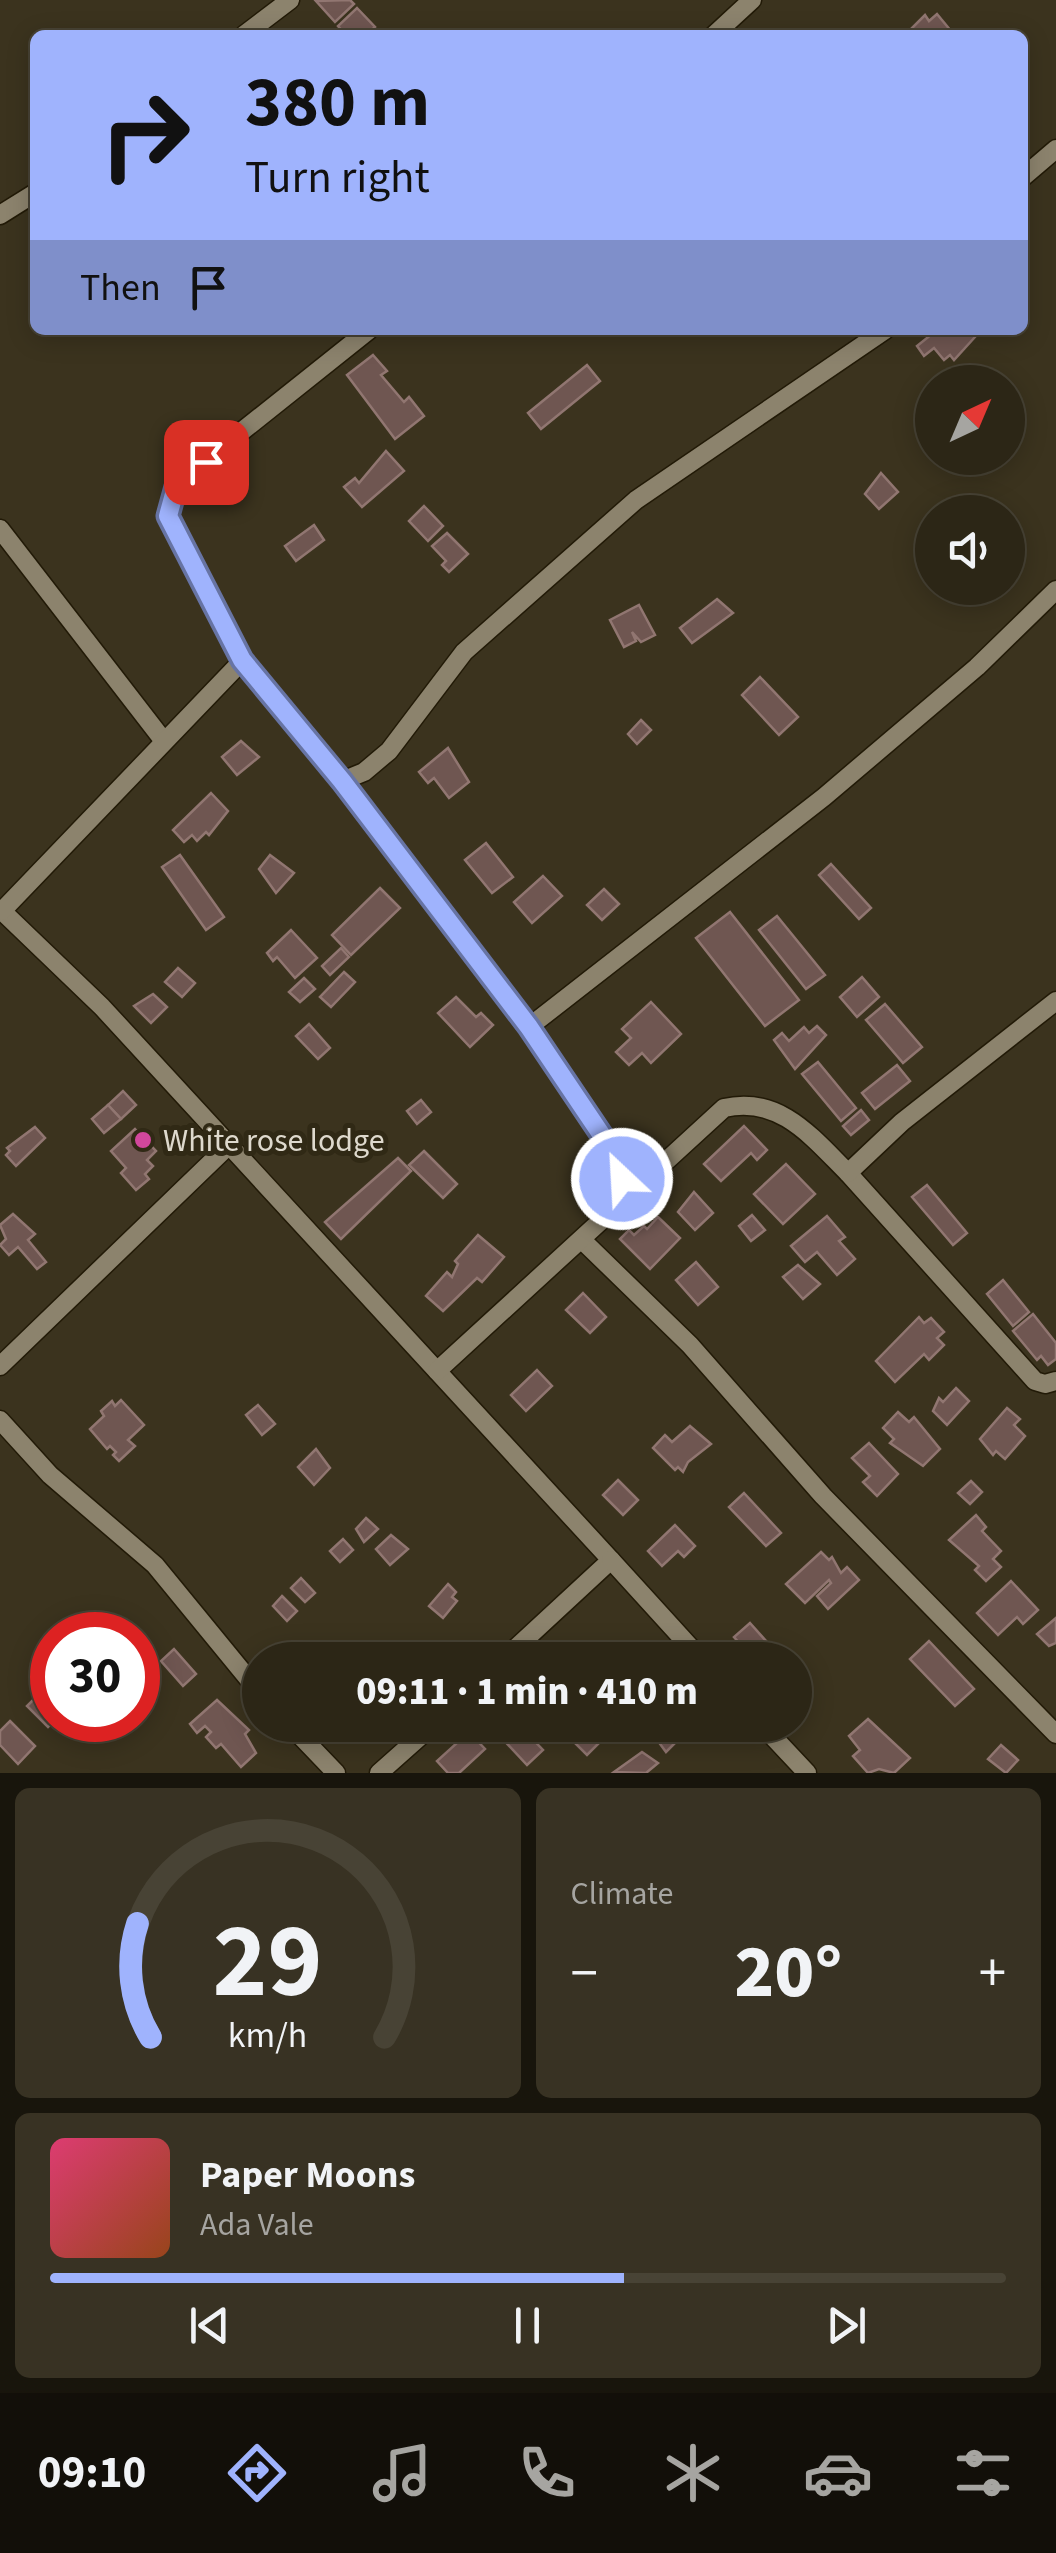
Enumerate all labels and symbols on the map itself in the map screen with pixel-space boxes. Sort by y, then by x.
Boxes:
north arrow [915,365,1025,475]
pin [164,420,249,505]
place label: White rose lodge [163,1118,385,1164]
position arrow [570,1127,674,1231]
marker: White rose lodge [132,1129,154,1151]
speed limit sign: 30 [30,1612,160,1742]

